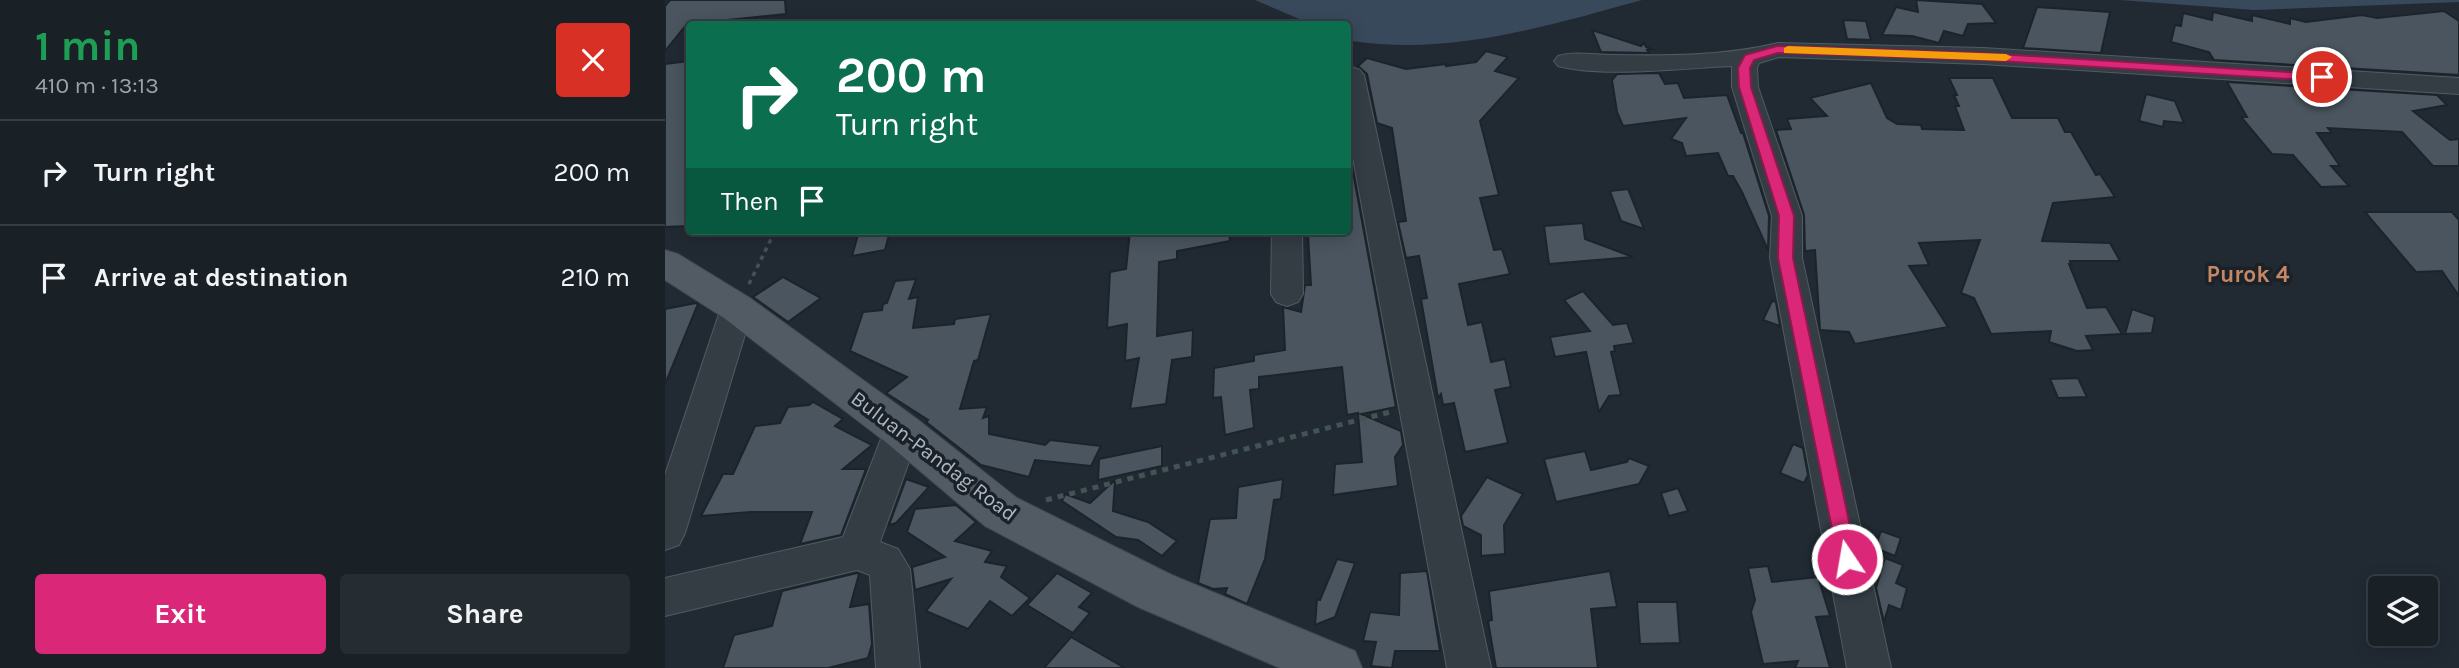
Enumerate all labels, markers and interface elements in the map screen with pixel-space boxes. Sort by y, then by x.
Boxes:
text: 1 min [35,21,140,71]
button: close [556,23,630,97]
text: 200 m [836,47,987,104]
pin [2292,47,2352,107]
icon: right [721,49,812,140]
icon: arrive [2303,58,2341,96]
text: 410 m · 13:13 [35,72,159,99]
text: Turn right [836,106,978,143]
icon: right [35,154,73,192]
text: Turn right [94,157,215,188]
text: 200 m [554,157,630,188]
icon: arrive [793,182,831,220]
text: Then [721,186,779,217]
icon: arrive [35,259,73,297]
district label: Purok 4 [2207,261,2290,288]
text: Arrive at destination [94,262,348,293]
text: 210 m [560,262,630,293]
street label: Buluan-Pandag Road [847,386,1021,526]
position arrow [1810,522,1884,596]
button: Exit [35,574,326,654]
button: Share [340,574,630,654]
map controls [2368,576,2438,646]
button: layers [2368,576,2438,646]

